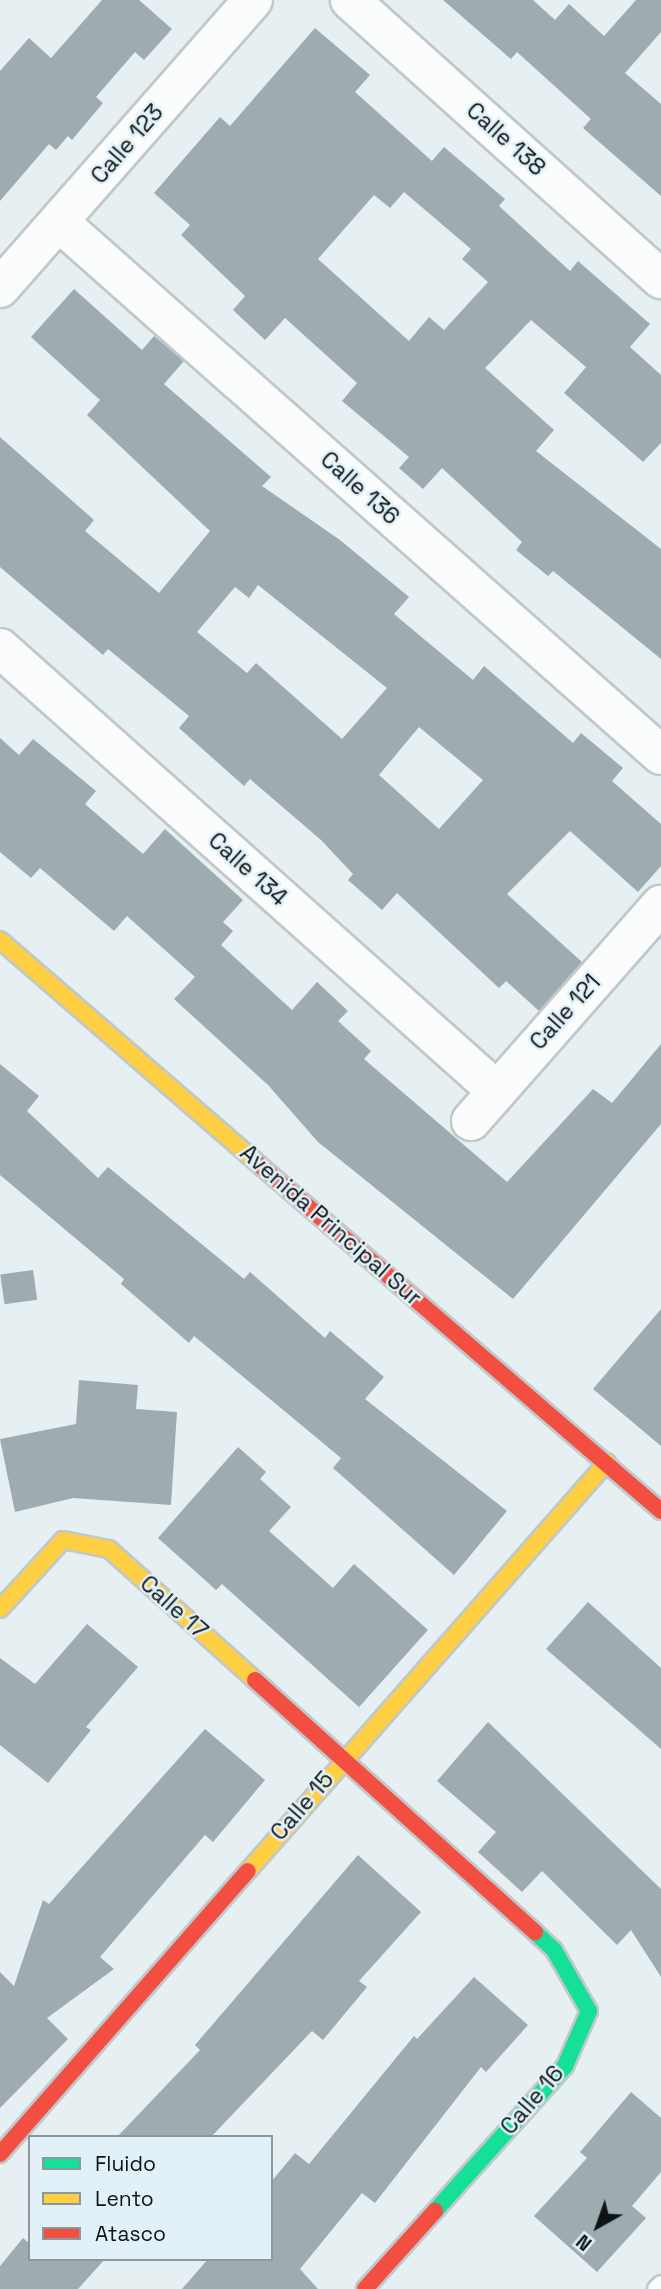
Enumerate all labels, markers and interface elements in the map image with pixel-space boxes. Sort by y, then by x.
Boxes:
street label: Calle 138 [461,96,551,182]
street label: Calle 123 [85,99,169,189]
street label: Calle 136 [315,446,405,530]
street label: Calle 134 [203,826,293,912]
street label: Calle 121 [524,969,606,1055]
street label: Avenida Principal Sur [235,1139,427,1311]
street label: Calle 17 [135,1570,213,1644]
street label: Calle 15 [265,1766,339,1846]
street label: Calle 16 [495,2060,569,2140]
legend [28,2135,273,2261]
text: Fluido [95,2150,156,2177]
text: Lento [95,2185,154,2212]
north arrow [563,2191,633,2261]
text: Atasco [95,2220,166,2247]
text: N [571,2229,597,2256]

